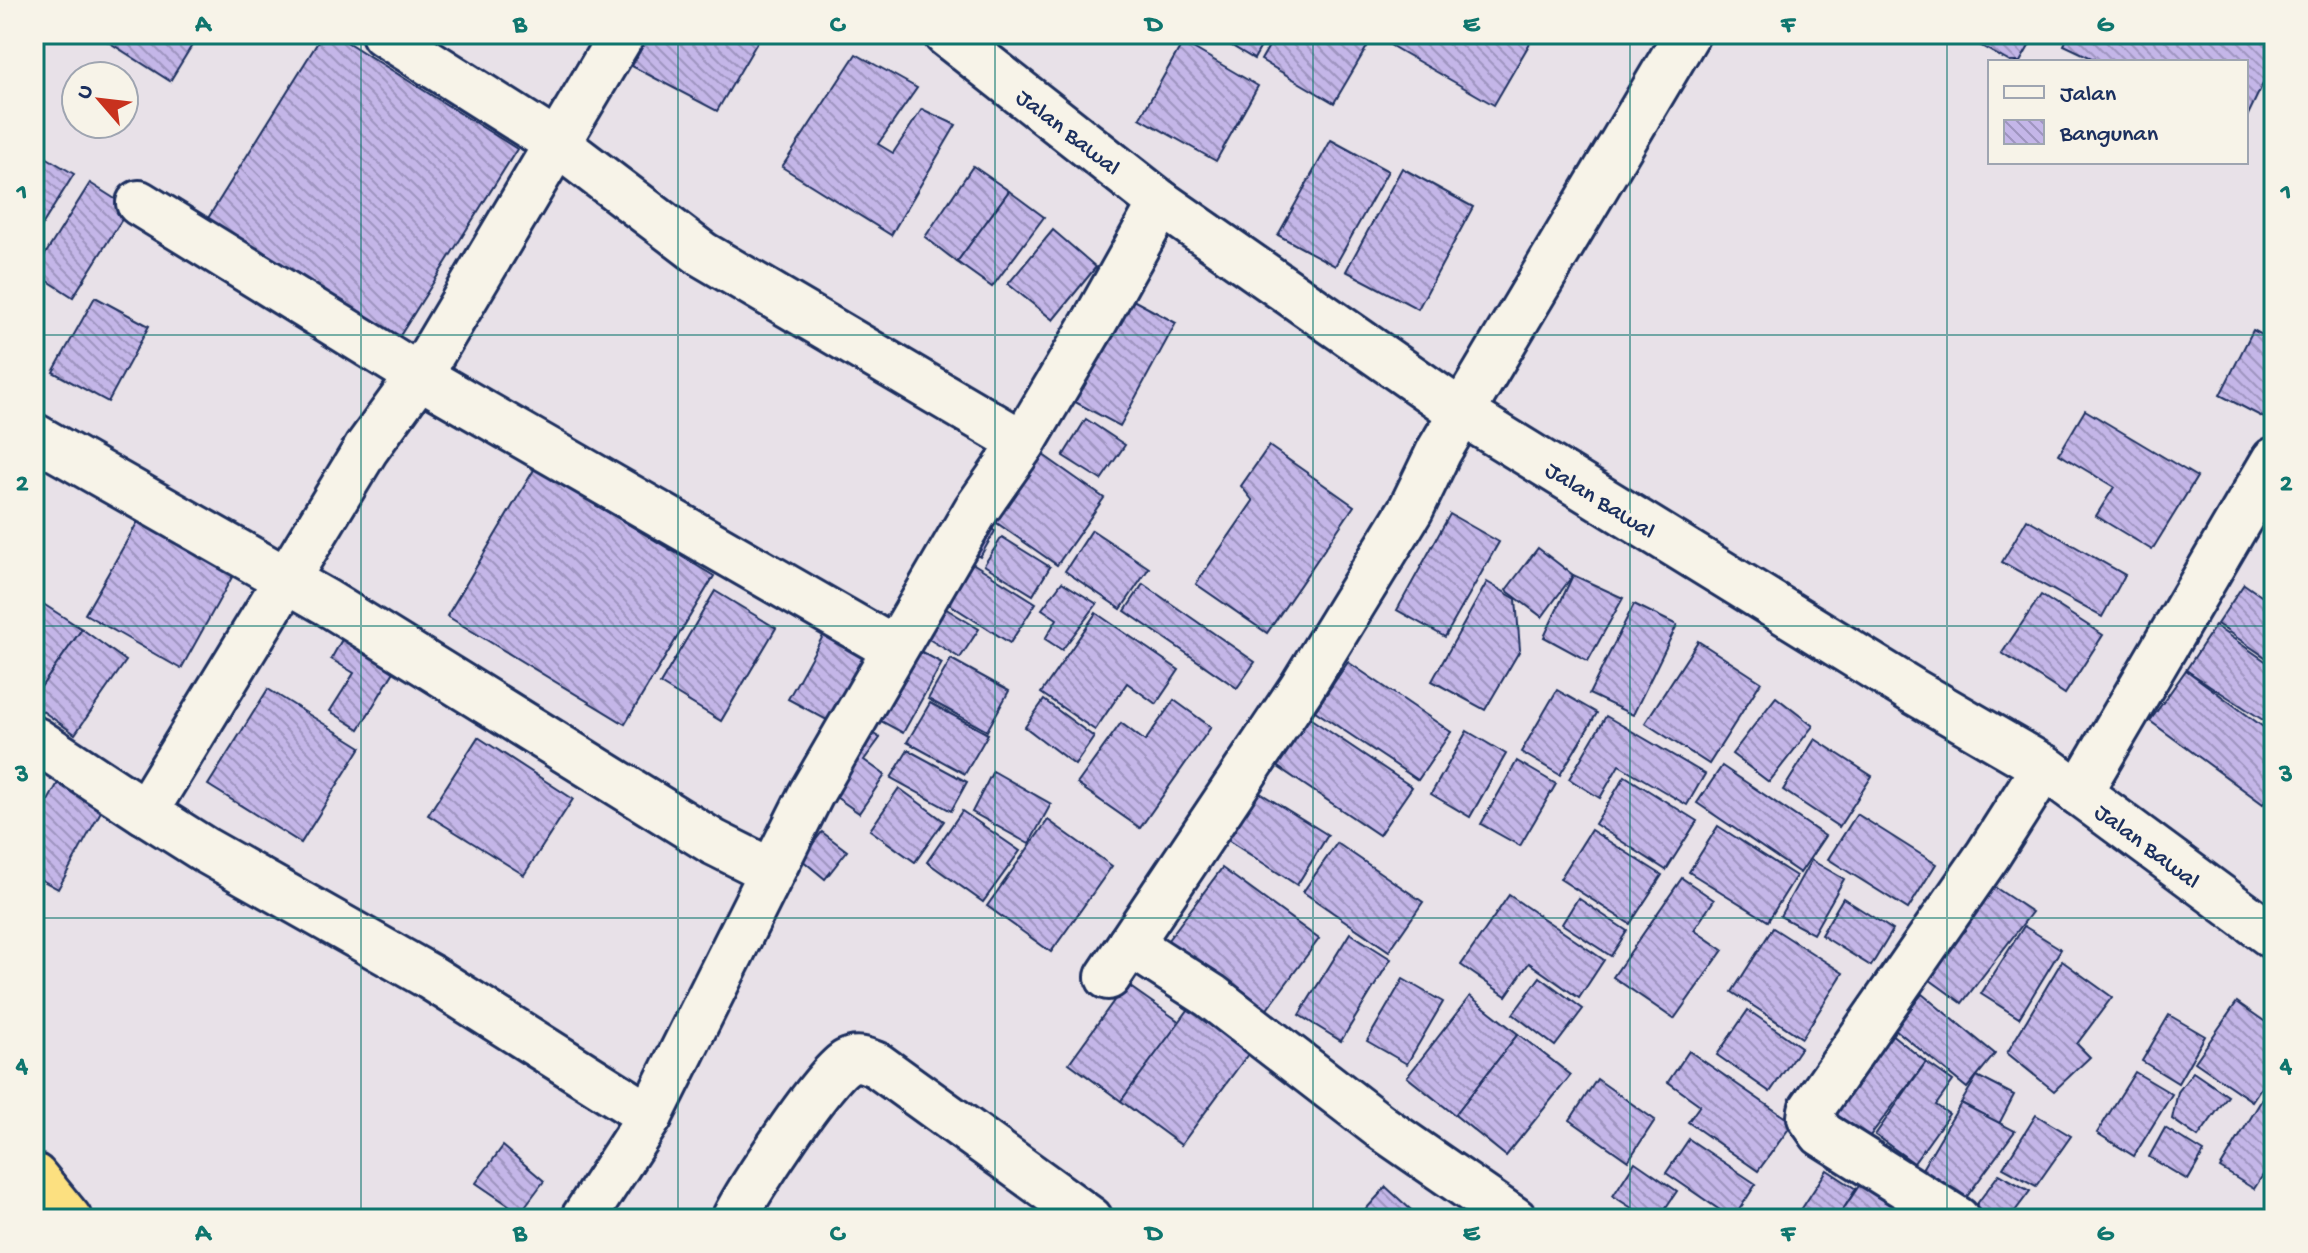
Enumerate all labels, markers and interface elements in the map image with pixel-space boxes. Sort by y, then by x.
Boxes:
text: A [194,11,212,42]
text: B [512,11,528,42]
text: C [830,11,847,42]
text: D [1144,11,1164,42]
text: E [1463,11,1481,42]
text: F [1780,11,1796,42]
text: G [2097,11,2115,42]
north arrow [60,60,140,140]
legend [1988,60,2248,164]
text: U [71,81,100,104]
text: Jalan [2060,81,2117,110]
street label: Jalan Bawal [1009,84,1125,184]
text: Bangunan [2059,121,2159,150]
text: 1 [16,179,27,210]
text: 1 [2280,179,2291,210]
street label: Jalan Bawal [1539,457,1660,547]
text: 2 [16,470,29,501]
text: 2 [2280,470,2293,501]
text: 3 [14,761,29,792]
text: 3 [2278,761,2293,792]
street label: Jalan Bawal [2087,799,2204,897]
text: 4 [15,1052,29,1083]
text: 4 [2279,1052,2293,1083]
text: A [194,1220,212,1251]
text: B [512,1220,528,1251]
text: C [830,1220,847,1251]
text: D [1144,1220,1164,1251]
text: E [1463,1220,1481,1251]
text: F [1780,1220,1796,1251]
text: G [2097,1220,2115,1251]

